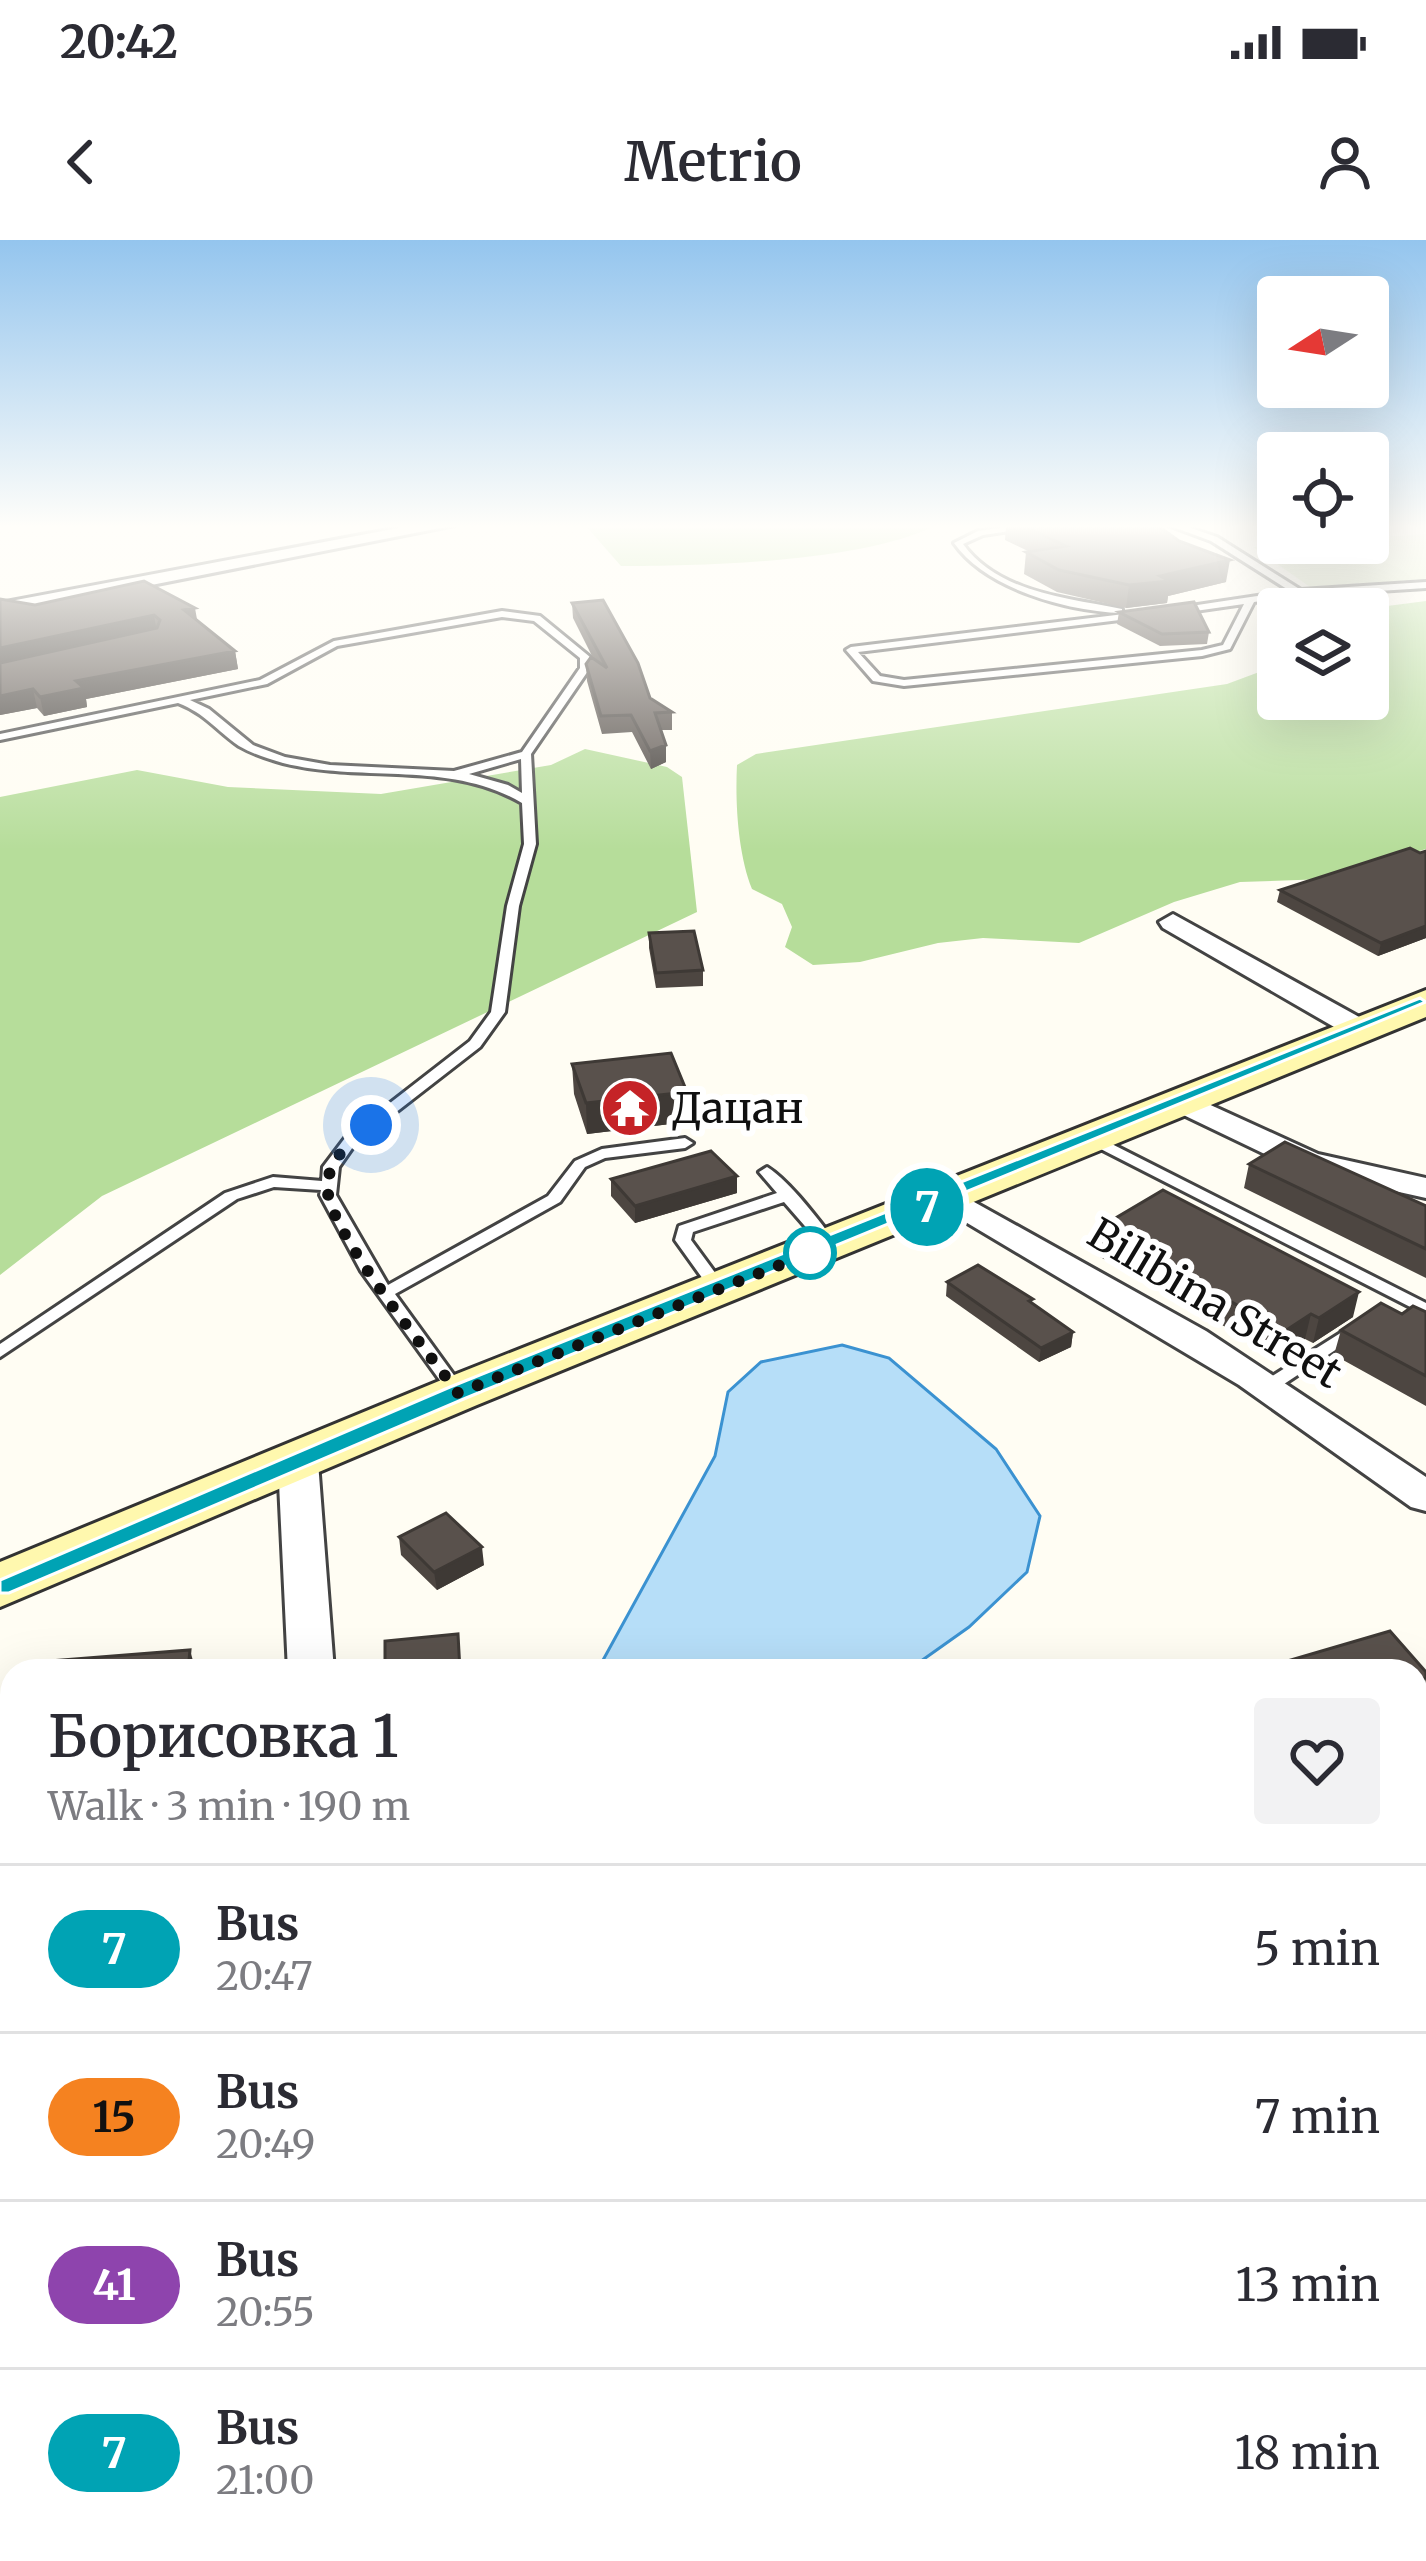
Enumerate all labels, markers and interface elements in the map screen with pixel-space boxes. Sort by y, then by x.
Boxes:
text: 20:42 [60,14,178,70]
text: Metrio [624,128,802,196]
icon: back [48,129,114,195]
icon: person [1312,129,1378,195]
north arrow [1257,276,1389,408]
map controls [1257,276,1389,720]
button: locate [1257,432,1389,564]
button: layers [1257,588,1389,720]
temple icon: Дацан [599,1077,661,1139]
place label: Дацан [672,1082,804,1134]
your location [341,1095,401,1155]
line badge: 7 [888,1168,966,1246]
text: 7 [914,1181,940,1233]
street label: Bilibina Street [1079,1207,1351,1399]
unlabelled marker [785,1228,835,1278]
button: heart [1254,1698,1380,1824]
text: Борисовка 1 [48,1701,399,1773]
text: Walk · 3 min · 190 m [48,1782,410,1831]
text: Bus [216,1896,299,1952]
text: 5 min [1254,1921,1380,1977]
text: 7 [101,1923,127,1975]
text: 20:47 [216,1952,313,2001]
text: Bus [216,2064,299,2120]
text: 7 min [1255,2089,1380,2145]
text: 15 [93,2091,135,2143]
text: 20:49 [216,2120,315,2169]
text: Bus [216,2232,299,2288]
text: 13 min [1235,2257,1380,2313]
text: 41 [92,2259,136,2311]
text: 20:55 [216,2288,315,2337]
text: Bus [216,2400,299,2456]
text: 18 min [1235,2425,1380,2481]
text: 7 [101,2427,127,2479]
text: 21:00 [216,2456,314,2505]

